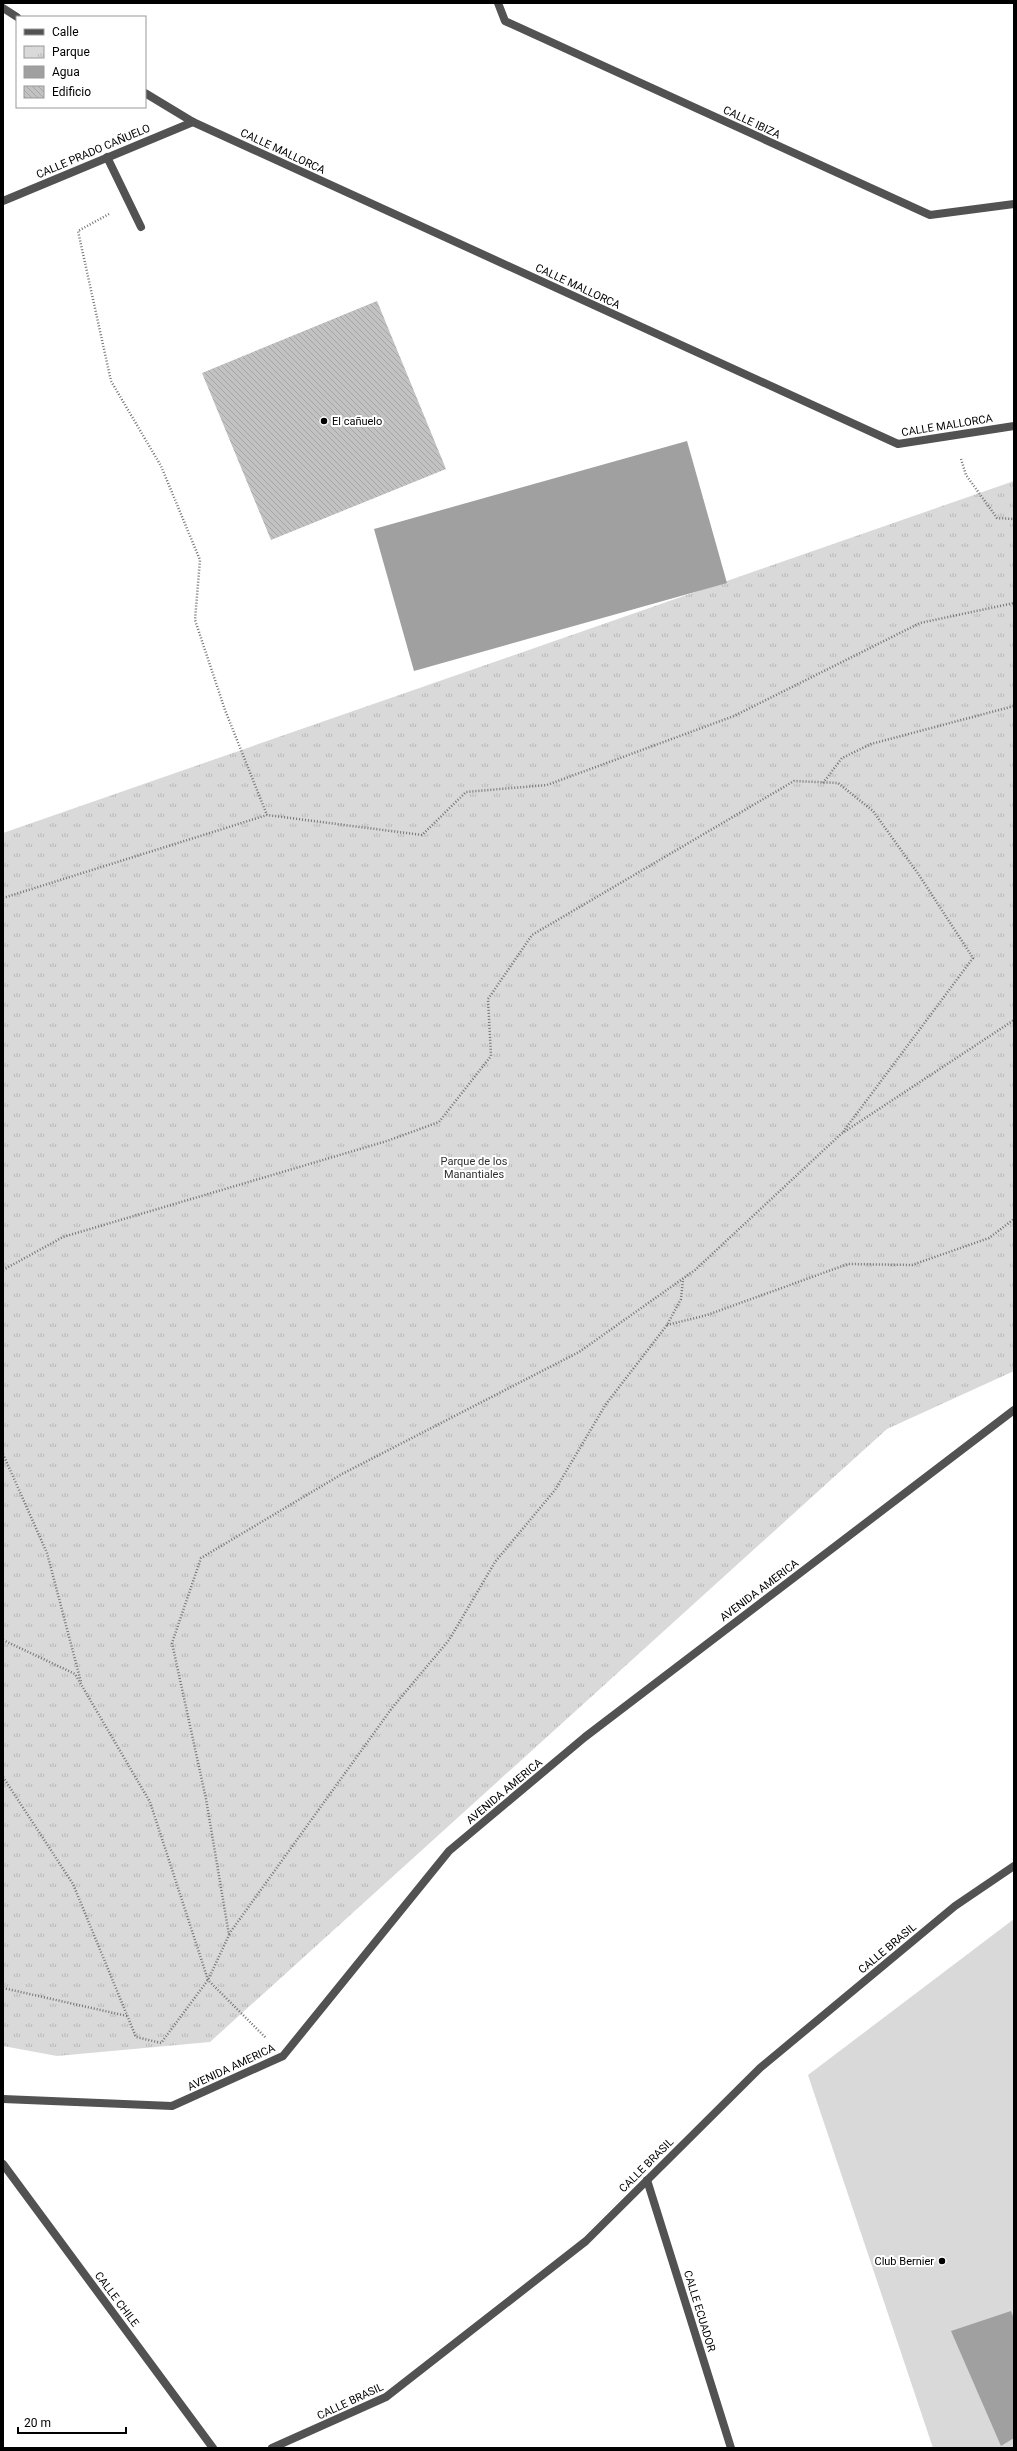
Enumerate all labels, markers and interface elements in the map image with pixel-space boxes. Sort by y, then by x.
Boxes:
legend [16,16,146,108]
text: Calle [52,25,79,39]
text: Parque [52,45,90,59]
text: Agua [52,65,80,79]
text: Edificio [52,85,91,99]
street label: CALLE IBIZA [721,103,783,142]
street label: CALLE PRADO CAÑUELO [34,122,152,181]
street label: CALLE MALLORCA [238,126,328,177]
street label: CALLE MALLORCA [533,261,623,312]
street label: CALLE MALLORCA [901,412,994,439]
place label: El cañuelo [332,415,382,428]
marker: El cañuelo [319,416,329,426]
park label: Parque de los Manantiales [441,1155,508,1181]
street label: AVENIDA AMERICA [717,1556,802,1624]
street label: AVENIDA AMERICA [464,1755,545,1827]
street label: CALLE BRASIL [856,1920,919,1976]
street label: AVENIDA AMERICA [185,2041,278,2093]
street label: CALLE BRASIL [617,2135,676,2195]
place label: Club Bernier [874,2255,934,2268]
marker: Club Bernier [937,2256,947,2266]
street label: CALLE CHILE [92,2269,141,2329]
street label: CALLE ECUADOR [681,2269,718,2354]
street label: CALLE BRASIL [315,2380,385,2422]
scale bar [18,2409,126,2435]
text: 20 m [24,2416,51,2430]

